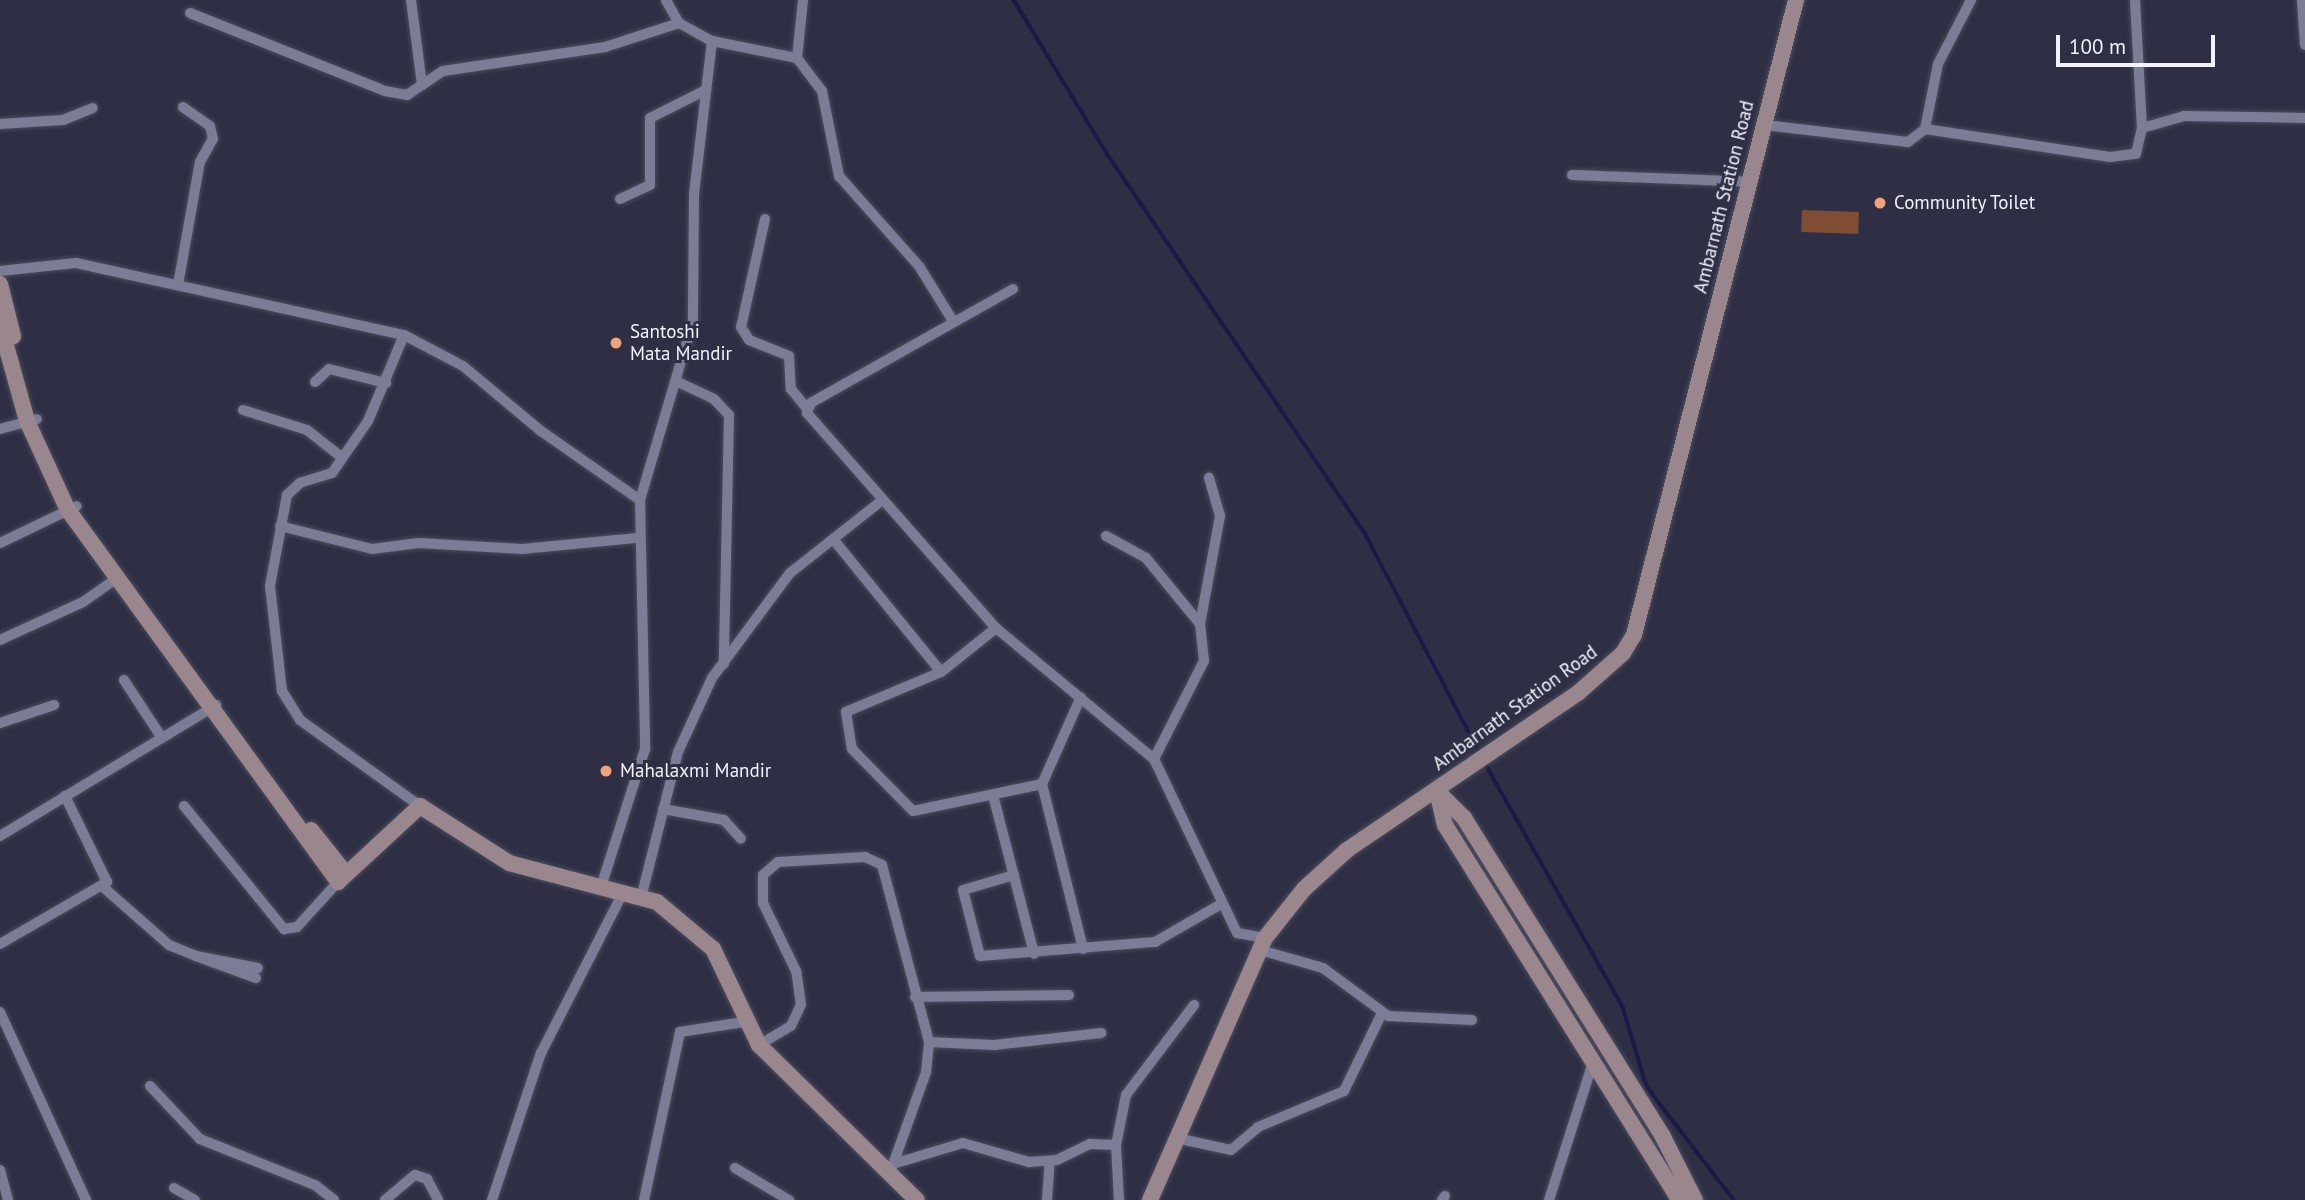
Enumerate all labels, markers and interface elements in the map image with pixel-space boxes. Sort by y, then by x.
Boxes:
scale bar [2060,21,2219,65]
text: 100 m [2069,33,2126,60]
street label: Ambarnath Station Road [1689,98,1759,296]
place label: Community Toilet [1894,192,2036,214]
marker: Community Toilet [1872,195,1888,211]
place label: Santoshi Mata Mandir [630,321,732,365]
marker: Santoshi Mata Mandir [608,335,624,351]
street label: Ambarnath Station Road [1428,641,1602,775]
place label: Mahalaxmi Mandir [620,760,771,782]
marker: Mahalaxmi Mandir [598,763,614,779]

